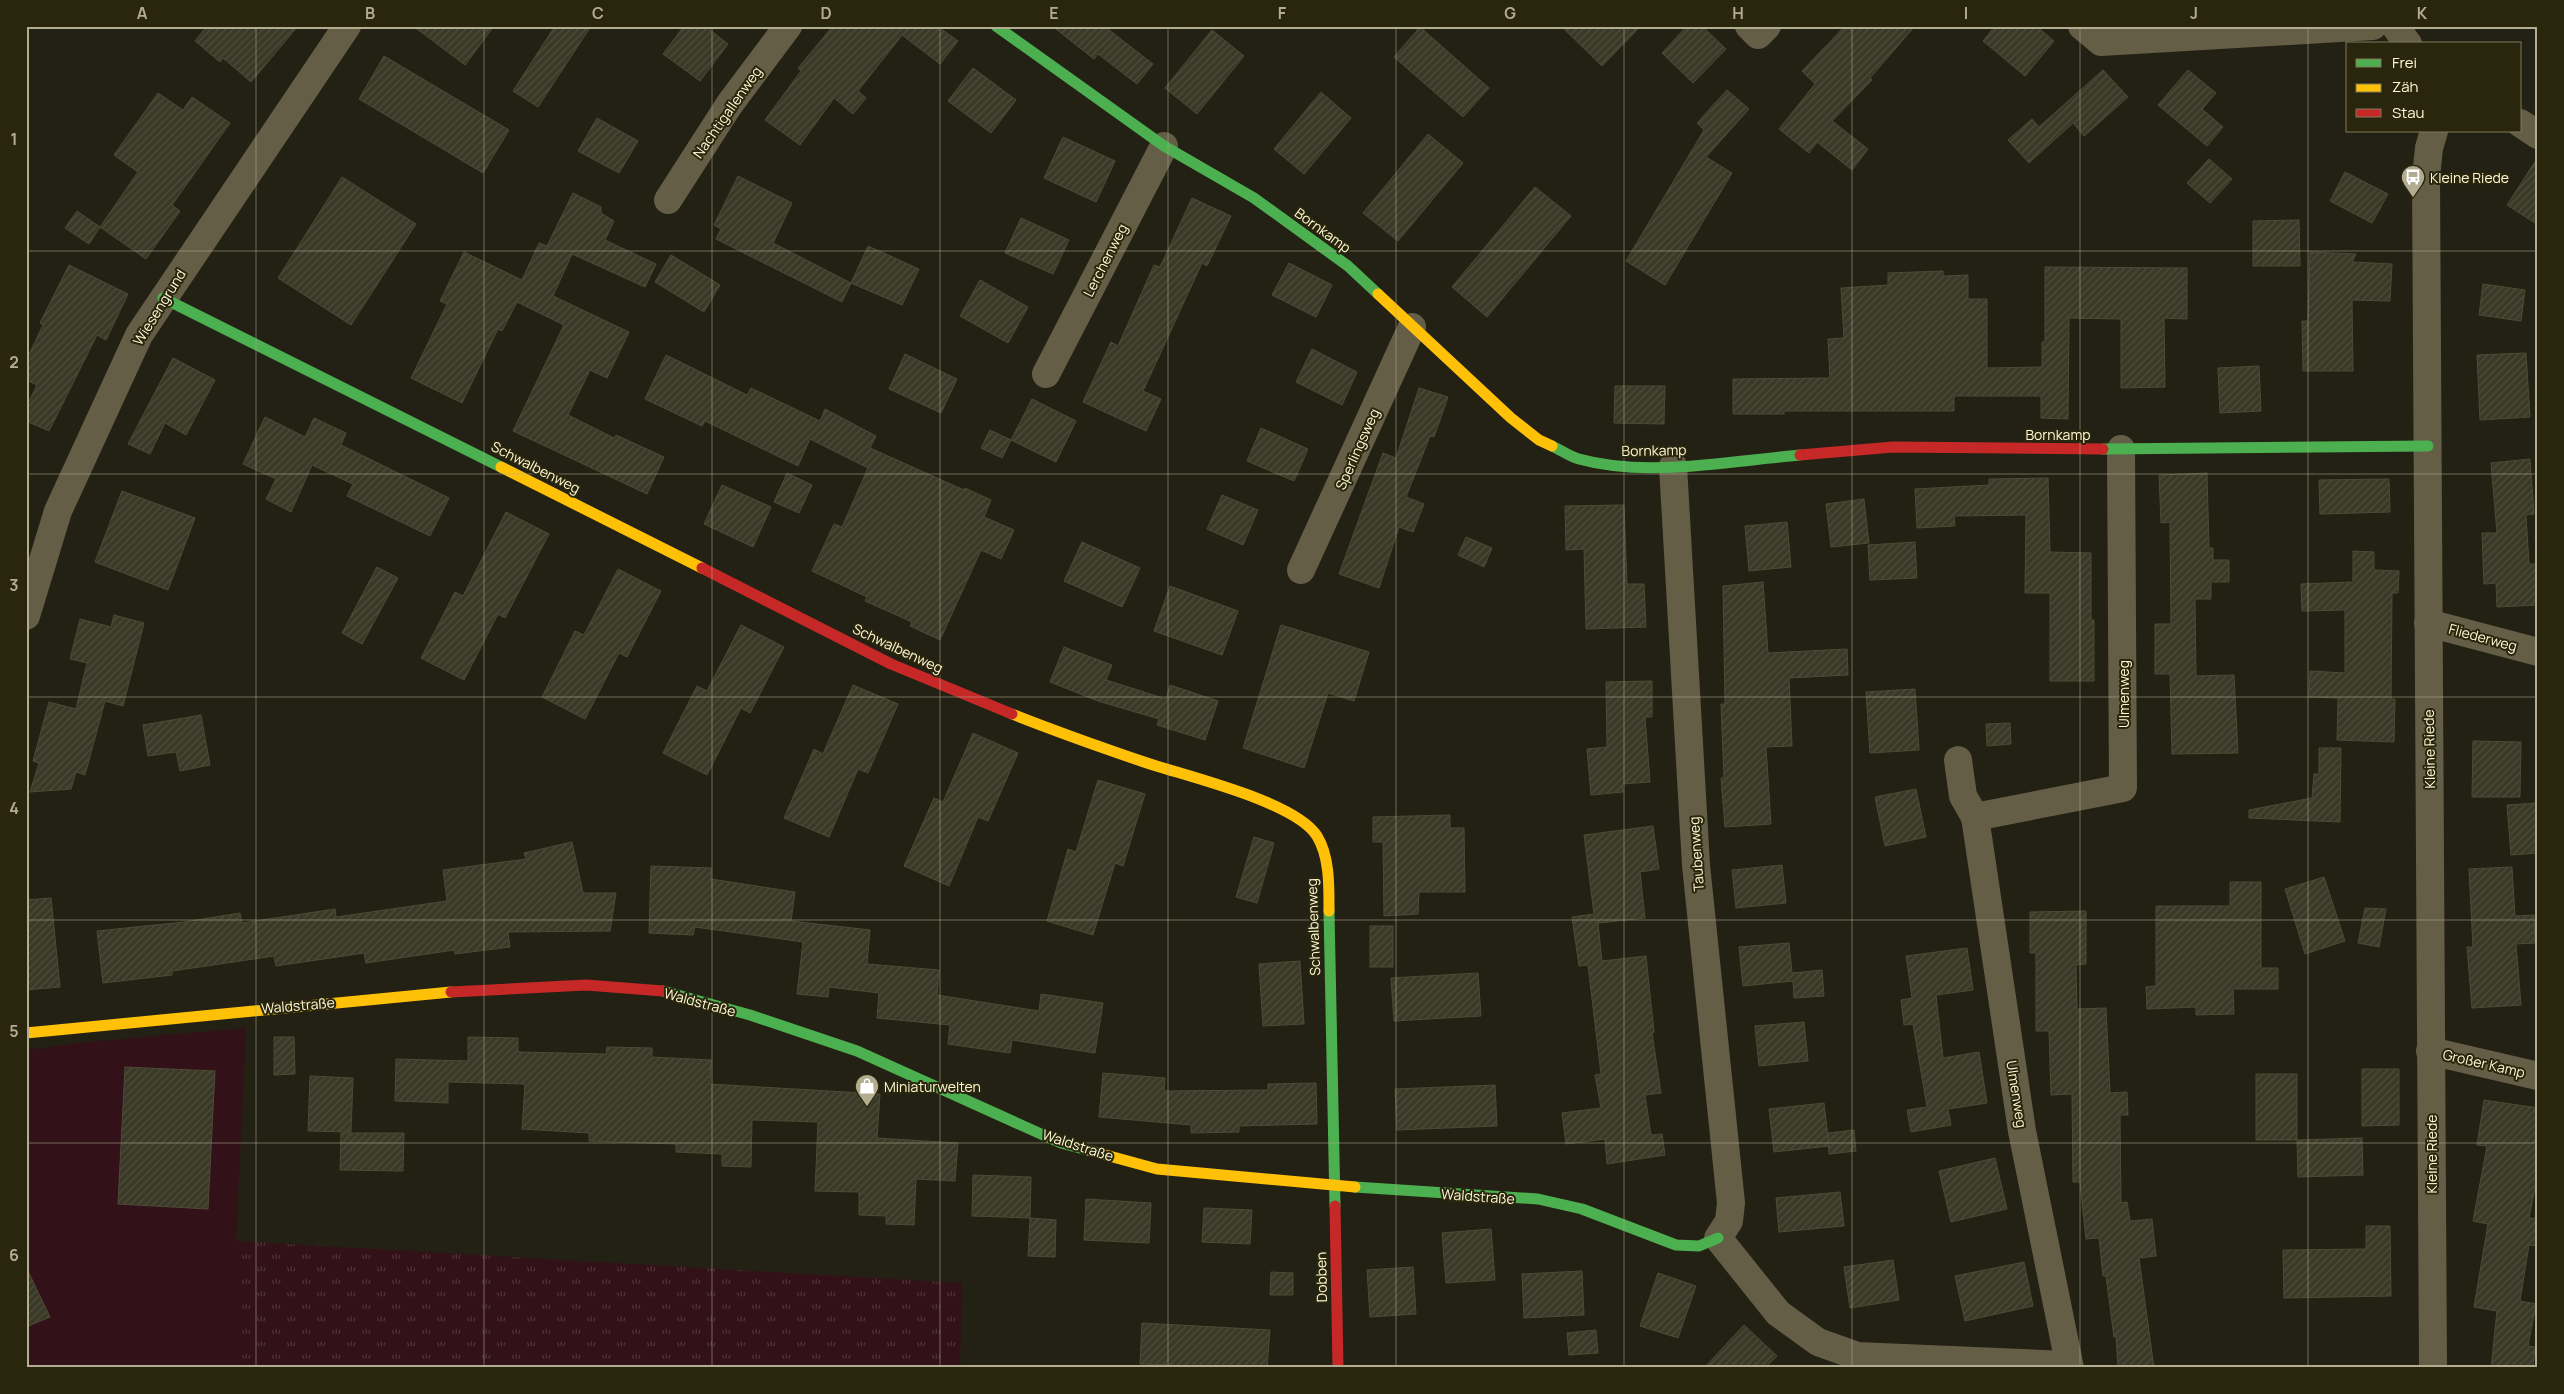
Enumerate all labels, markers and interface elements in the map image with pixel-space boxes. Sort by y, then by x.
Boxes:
text: A [137,2,148,24]
text: B [365,2,375,24]
text: C [592,2,604,24]
text: D [820,2,832,24]
text: E [1049,2,1059,24]
text: F [1278,2,1287,24]
text: G [1504,2,1516,24]
text: H [1732,2,1744,24]
text: I [1964,2,1968,24]
text: J [2190,2,2198,24]
text: K [2417,2,2428,24]
legend [2346,42,2522,132]
text: Frei [2392,52,2417,73]
street label: Nachtigallenweg [688,62,766,162]
text: Zäh [2392,76,2419,97]
text: Stau [2392,102,2425,123]
text: 1 [10,128,18,150]
bus stop icon: Kleine Riede [2400,164,2426,198]
place label: Kleine Riede [2430,168,2509,187]
street label: Bornkamp [1291,203,1355,257]
street label: Lerchenweg [1078,220,1132,300]
street label: Wiesengrund [128,265,190,349]
text: 2 [9,351,19,373]
street label: Sperlingsweg [1331,405,1383,493]
street label: Bornkamp [2025,425,2091,444]
street label: Schwalbenweg [488,436,584,498]
street label: Bornkamp [1621,440,1687,460]
text: 3 [9,574,19,596]
street label: Schwalbenweg [850,619,946,677]
street label: Fliederweg [2447,619,2519,655]
street label: Ulmenweg [2114,660,2133,728]
street label: Kleine Riede [2419,709,2439,789]
text: 4 [9,797,19,819]
street label: Taubenweg [1684,816,1708,892]
street label: Schwalbenweg [1302,878,1324,976]
street label: Waldstraße [662,983,738,1021]
street label: Waldstraße [260,992,336,1018]
text: 5 [9,1020,19,1042]
street label: Großer Kamp [2441,1044,2527,1082]
street label: Ulmenweg [2002,1059,2032,1129]
shop icon: Miniaturwelten [854,1073,880,1107]
place label: Miniaturwelten [884,1077,981,1096]
street label: Kleine Riede [2422,1114,2441,1194]
street label: Waldstraße [1040,1125,1116,1165]
street label: Waldstraße [1440,1184,1516,1208]
text: 6 [9,1244,19,1266]
street label: Dobben [1311,1252,1331,1302]

